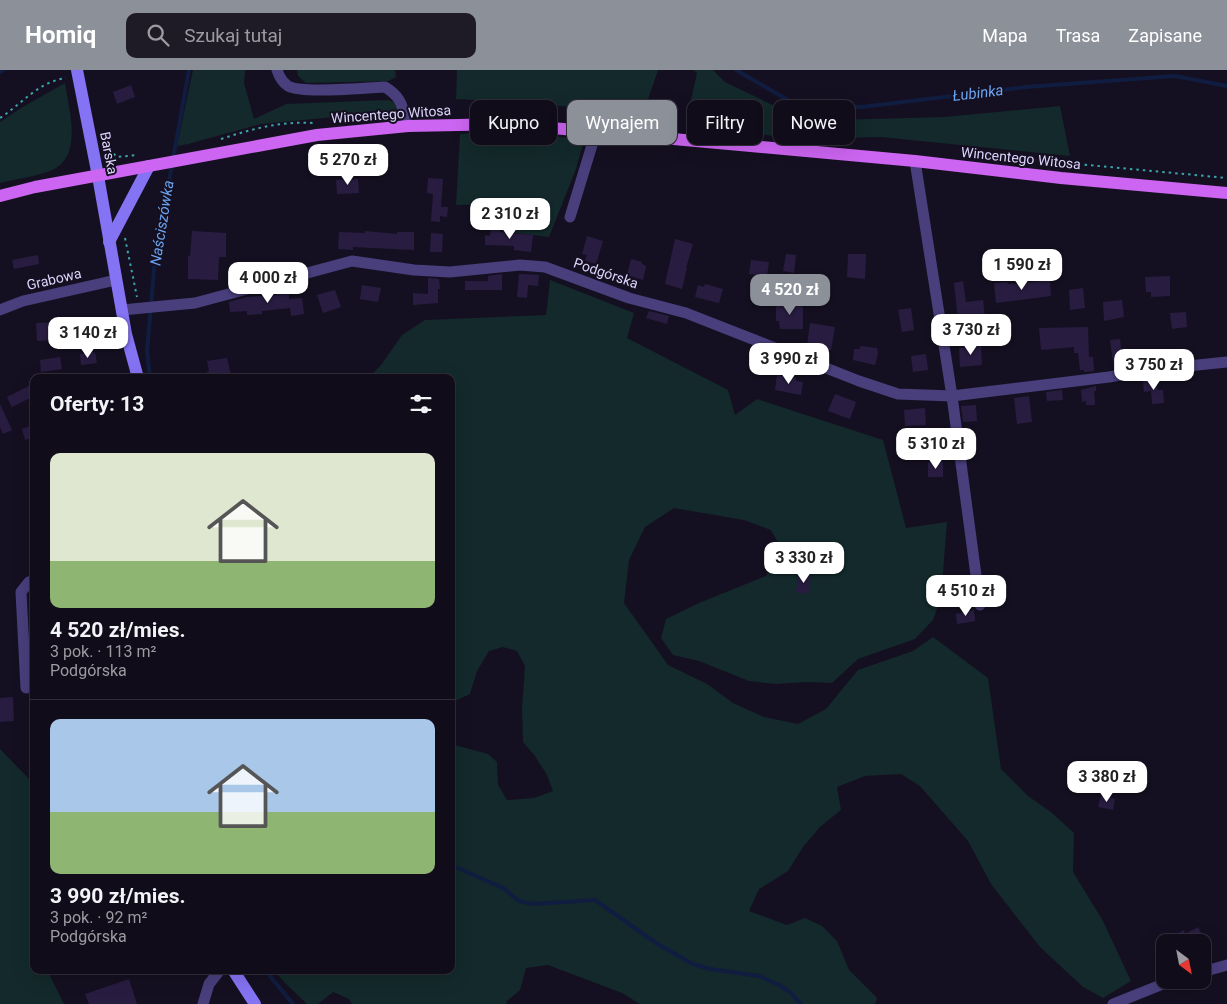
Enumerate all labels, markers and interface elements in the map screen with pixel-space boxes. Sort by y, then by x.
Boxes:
search box [126,13,476,58]
text: Homiq [25,21,96,49]
icon: search [144,21,172,49]
text: Szukaj tutaj [184,24,282,47]
text: Mapa [982,25,1028,46]
text: Trasa [1056,25,1100,46]
text: Zapisane [1128,25,1202,46]
water label: Łubinka [952,81,1004,105]
chip: Kupno [470,100,557,145]
chip: Wynajem [567,100,677,145]
chip: Filtry [687,100,763,145]
chip: Nowe [773,100,855,145]
street label: Wincentego Witosa [330,102,452,126]
street label: Barska [97,130,121,176]
pin: 5 270 zł [296,144,400,186]
street label: Wincentego Witosa [960,144,1082,172]
text: 5 270 zł [319,150,377,169]
water label: Naściszówka [146,179,178,267]
pin: 2 310 zł [458,198,562,240]
text: 2 310 zł [481,204,539,223]
pin: 1 590 zł [970,248,1074,291]
street label: Podgórska [572,255,640,291]
text: 1 590 zł [993,255,1051,274]
pin: 4 000 zł [216,262,320,304]
street label: Grabowa [25,265,83,293]
text: 4 000 zł [239,268,297,287]
pin: 4 520 zł [738,274,842,316]
text: 4 520 zł [761,280,819,299]
pin: 3 730 zł [919,314,1023,356]
pin: 3 140 zł [36,316,140,359]
text: 3 730 zł [942,320,1000,339]
text: 3 140 zł [59,323,117,342]
pin: 3 990 zł [737,342,841,385]
pin: 3 750 zł [1102,348,1206,391]
text: 3 990 zł [760,349,818,368]
text: 3 750 zł [1125,355,1183,374]
icon: filters [407,390,435,418]
text: Oferty: 13 [50,392,144,416]
pin: 5 310 zł [884,428,988,470]
text: 5 310 zł [907,434,965,453]
icon: home [198,486,288,576]
pin: 3 330 zł [752,542,856,584]
text: 3 330 zł [775,548,833,567]
pin: 4 510 zł [914,574,1018,617]
text: 4 510 zł [937,581,995,600]
text: 4 520 zł/mies. [50,618,186,642]
text: 3 pok. · 113 m² [50,642,156,661]
text: Podgórska [50,661,127,680]
icon: home [198,751,288,841]
pin: 3 380 zł [1055,760,1159,803]
text: 3 380 zł [1078,767,1136,786]
text: 3 990 zł/mies. [50,884,186,908]
text: 3 pok. · 92 m² [50,908,147,927]
text: Podgórska [50,927,127,946]
north arrow [1156,934,1211,989]
map controls [1156,934,1211,989]

